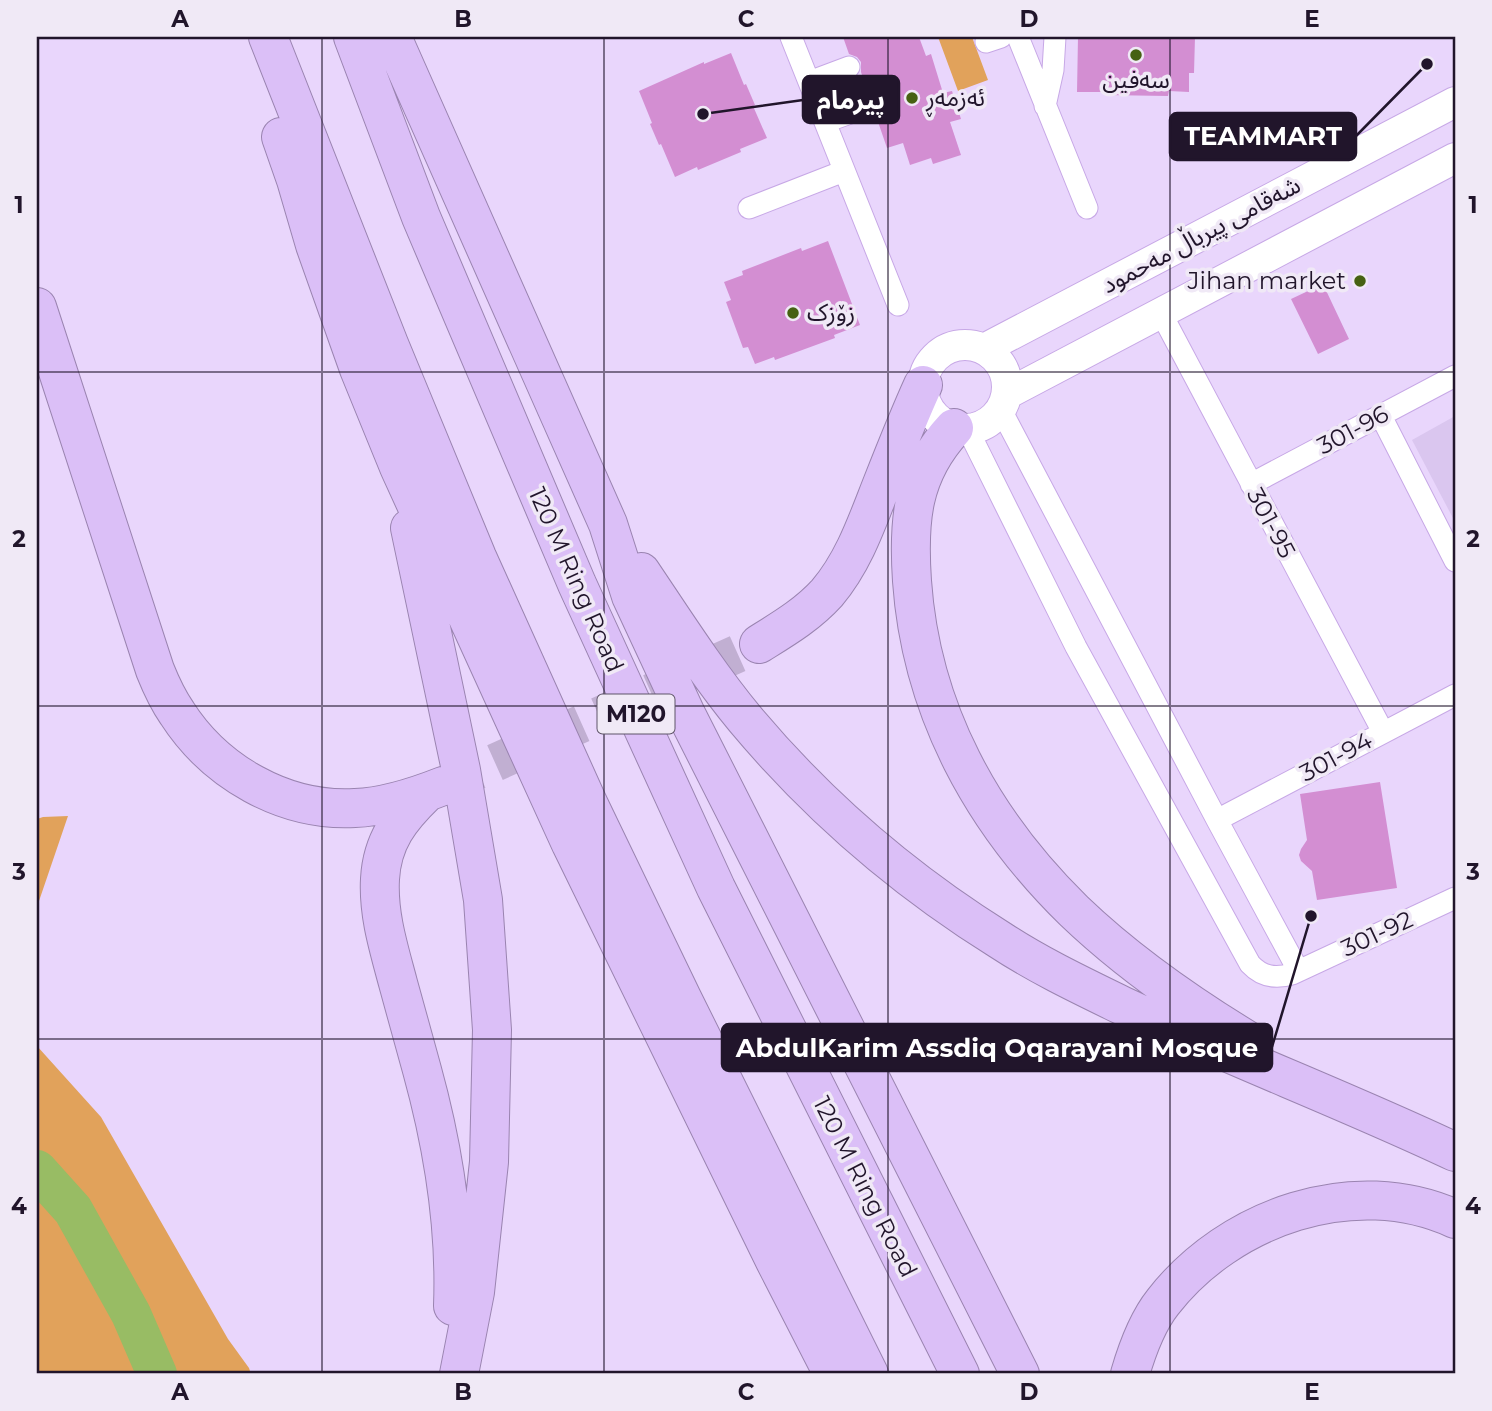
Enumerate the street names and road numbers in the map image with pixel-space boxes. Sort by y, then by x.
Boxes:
street label: شەقامی پیرباڵ مەحمود [1095,167,1306,300]
street label: 301-96 [1312,399,1393,460]
street label: 120 M Ring Road [523,483,630,677]
street label: 301-95 [1241,483,1302,563]
road number: M120 [598,694,674,734]
street label: 301-94 [1295,725,1377,788]
street label: 301-92 [1336,904,1417,963]
street label: 120 M Ring Road [807,1091,924,1282]

